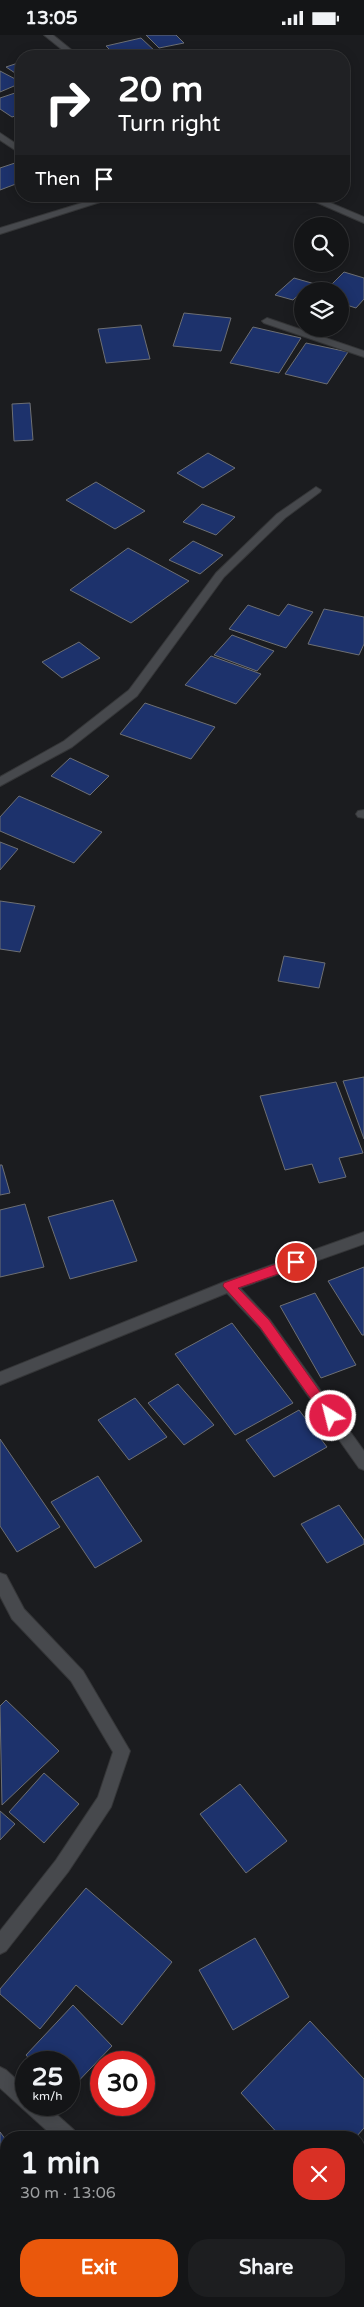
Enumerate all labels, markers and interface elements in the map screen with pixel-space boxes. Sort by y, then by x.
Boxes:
text: 13:05 [25,7,78,29]
text: 20 m [118,69,203,111]
icon: right [35,70,100,135]
text: Turn right [118,111,220,137]
icon: arrive [90,165,118,193]
text: Then [35,168,80,190]
map controls [294,217,349,337]
button: search [294,217,349,272]
button: layers [294,282,349,337]
pin [275,1241,317,1283]
icon: arrive [282,1248,310,1276]
position arrow [304,1389,356,1441]
speed limit sign: 30 [90,2051,155,2116]
text: 25 [32,2062,63,2092]
text: km/h [32,2089,63,2103]
text: 1 min [20,2145,100,2182]
button: close [293,2148,345,2200]
text: 30 m · 13:06 [20,2183,116,2203]
button: Exit [20,2239,178,2297]
button: Share [188,2239,345,2297]

